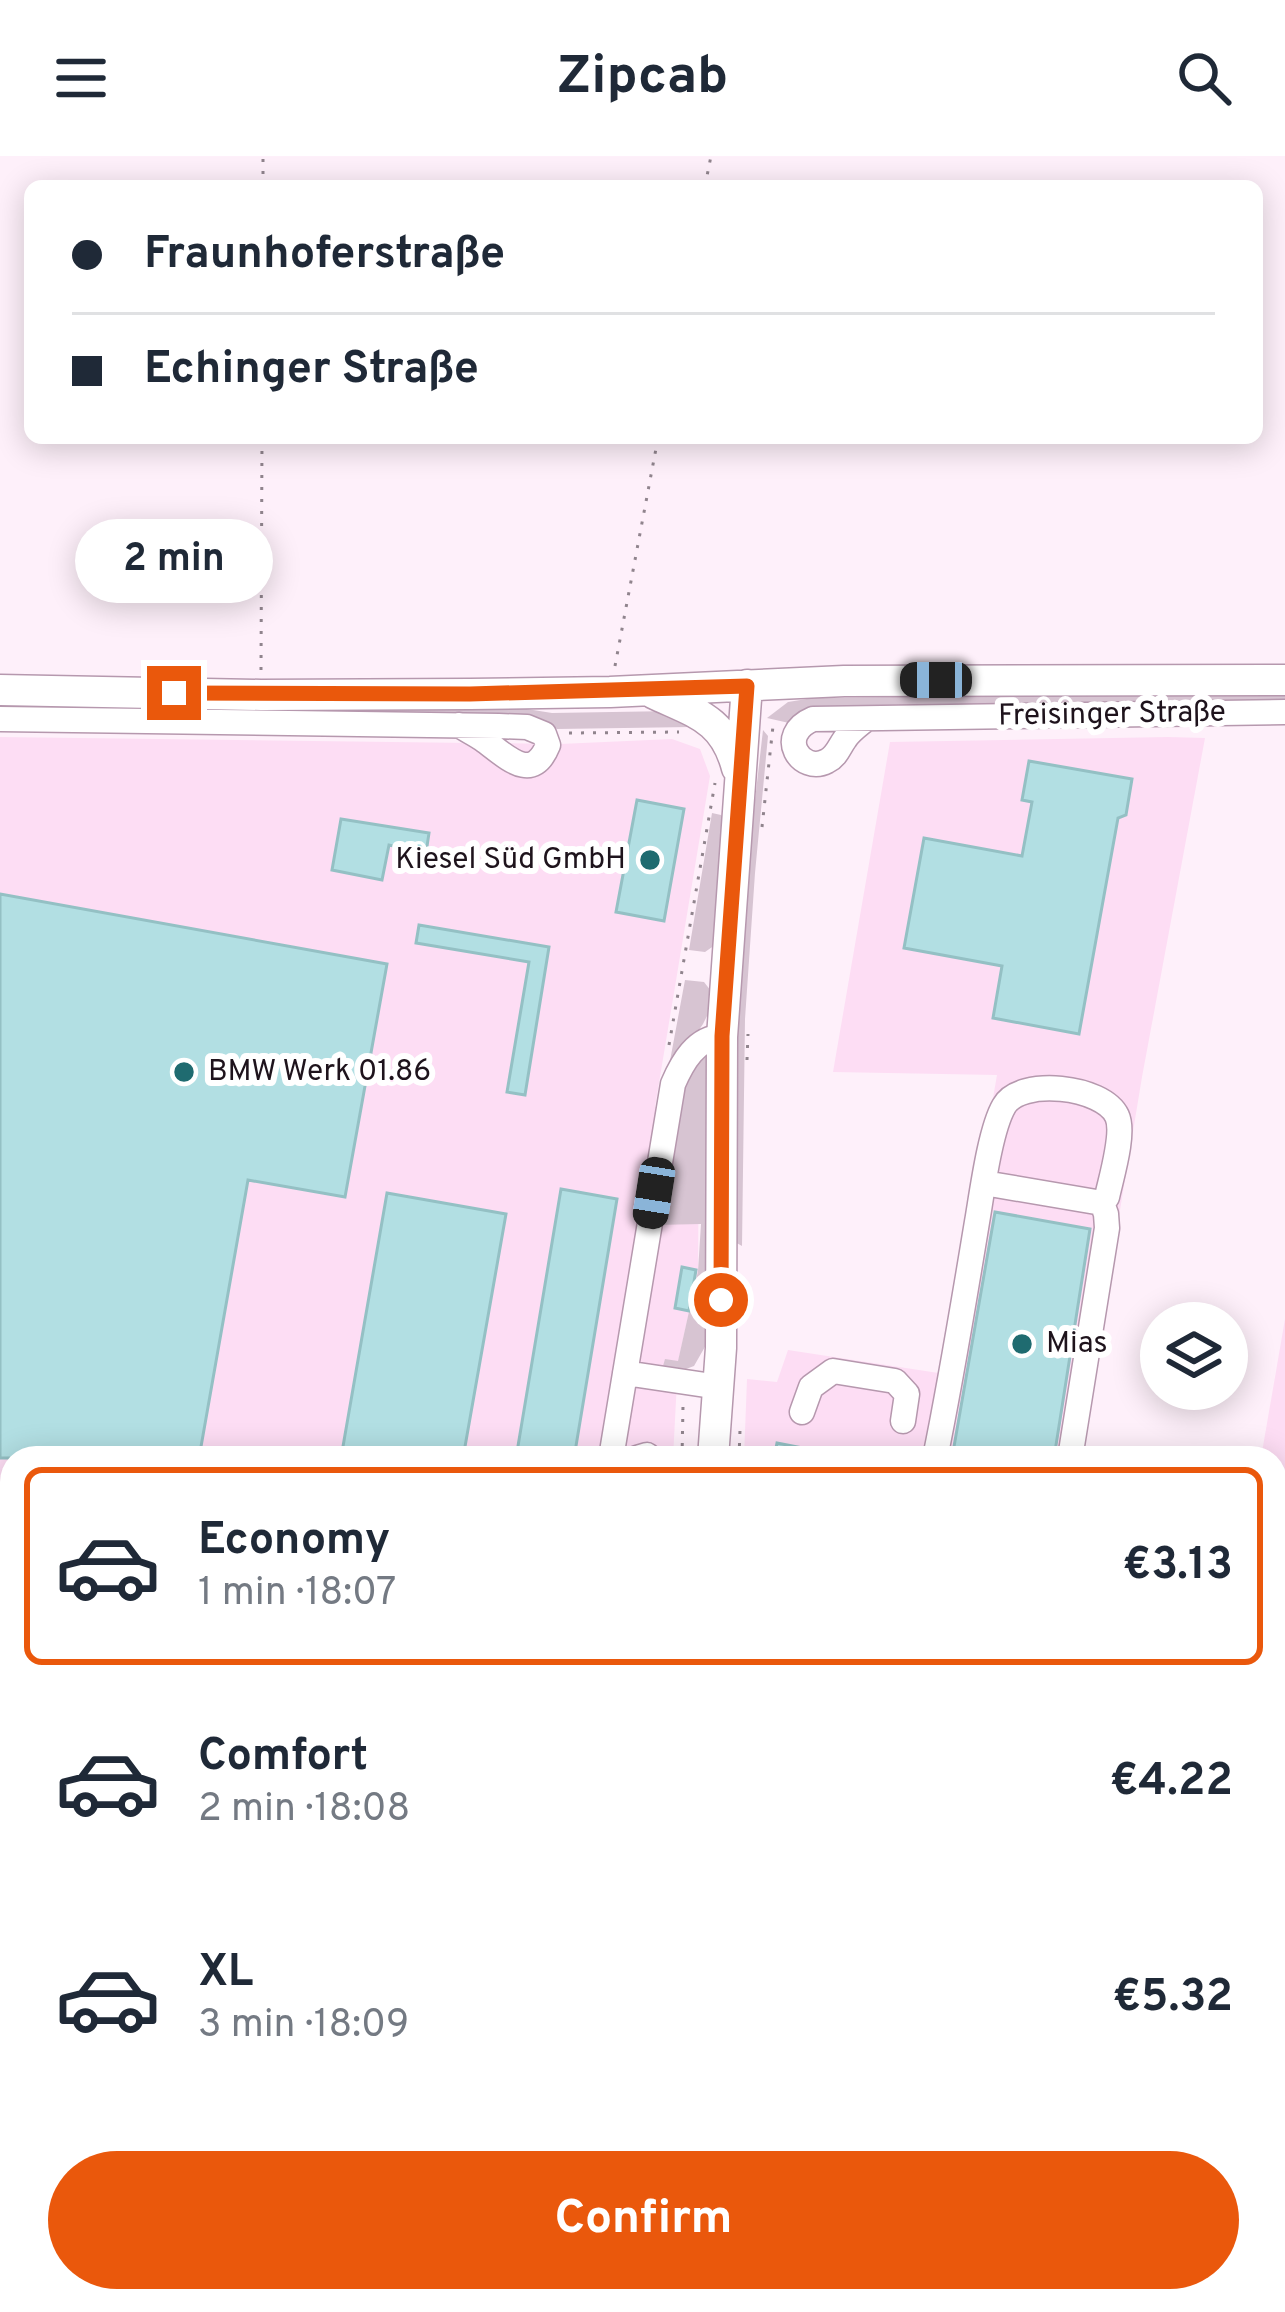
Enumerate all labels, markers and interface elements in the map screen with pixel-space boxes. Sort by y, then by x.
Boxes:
text: Zipcab [557,44,728,113]
icon: menu [48,45,114,111]
icon: search [1171,45,1237,111]
text: Fraunhoferstraße [144,227,505,284]
text: Echinger Straße [144,342,479,399]
callout: 2 min [75,519,273,603]
text: 2 min [123,536,225,585]
car [900,662,972,698]
route end [147,666,201,720]
street label: Freisinger Straße [998,695,1226,735]
place label: Kiesel Süd GmbH [395,842,626,879]
marker: Kiesel Süd GmbH [637,847,663,873]
place label: BMW Werk 01.86 [208,1054,431,1091]
marker: BMW Werk 01.86 [171,1059,197,1085]
car [631,1155,677,1231]
route start [694,1273,748,1327]
map controls [1140,1302,1248,1410]
button: layers [1140,1302,1248,1410]
place label: Mias [1046,1326,1108,1363]
marker: Mias [1009,1331,1035,1357]
icon: car [54,1512,162,1620]
text: Economy [198,1513,390,1570]
text: €3.13 [1123,1538,1233,1595]
text: 1 min · 18:07 [198,1570,396,1619]
icon: car [54,1728,162,1836]
text: Comfort [198,1729,368,1786]
text: €4.22 [1110,1754,1233,1811]
text: 2 min · 18:08 [198,1786,410,1835]
icon: car [54,1944,162,2052]
text: XL [198,1945,253,2002]
text: €5.32 [1112,1970,1233,2027]
text: 3 min · 18:09 [198,2002,409,2051]
button: Confirm [48,2151,1239,2289]

